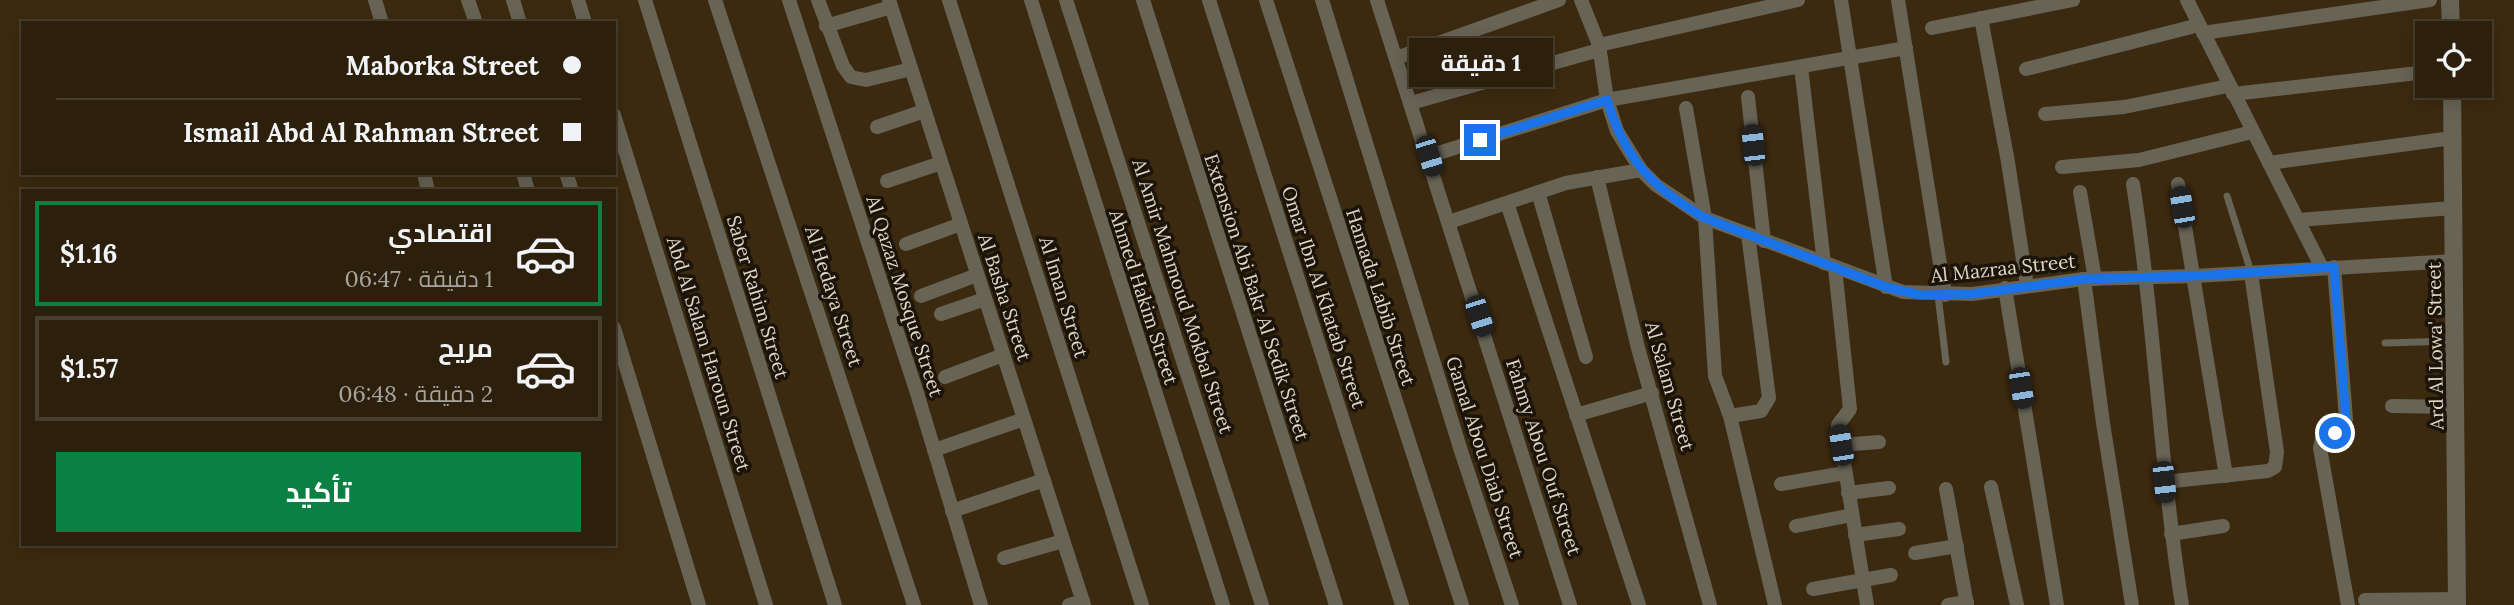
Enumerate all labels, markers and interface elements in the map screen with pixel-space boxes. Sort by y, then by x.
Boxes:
map controls [2415,21,2492,98]
button: locate [2415,21,2492,98]
callout: 1 دقيقة [1408,38,1552,88]
text: 1 دقيقة [1441,48,1521,77]
text: Maborka Street [346,49,539,82]
text: Ismail Abd Al Rahman Street [183,116,539,149]
car [1741,123,1766,167]
route end [1464,124,1496,156]
car [1413,133,1446,179]
street label: Extension Abi Bakr Al Sedik Street [1199,151,1315,444]
street label: Al Amir Mahmoud Mokbal Street [1127,155,1239,437]
street label: Omar Ibn Al Khatab Street [1277,183,1371,412]
car [2169,184,2196,230]
street label: Al Qazaz Mosque Street [861,192,949,400]
street label: Ahmed Hakim Street [1104,205,1184,388]
street label: Hamada Labib Street [1341,205,1421,389]
street label: Saber Rahim Street [722,212,794,382]
text: اقتصادي [388,216,493,249]
icon: car [514,222,577,285]
street label: Al Hedaya Street [800,222,868,370]
street label: Al Basha Street [973,229,1037,364]
street label: Abd Al Salam Haroun Street [662,233,756,475]
street label: Al Iman Street [1034,233,1094,361]
text: $1.16 [60,237,117,270]
street label: Al Mazraa Street [1928,248,2077,288]
street label: Ard Al Lowa' Street [2422,261,2448,431]
text: 1 دقيقة · 06:47 [344,264,493,293]
car [1463,293,1496,339]
street label: Al Salam Street [1640,318,1700,454]
text: مريح [438,331,493,364]
icon: car [514,337,577,400]
text: $1.57 [60,352,118,385]
street label: Gamal Abou Diab Street [1441,353,1529,562]
street label: Fahmy Abou Ouf Street [1501,356,1587,559]
car [2008,366,2035,410]
text: 2 دقيقة · 06:48 [338,379,493,408]
route start [2319,417,2351,449]
car [1828,423,1855,467]
button: تأكيد [56,452,581,532]
car [2152,460,2177,504]

